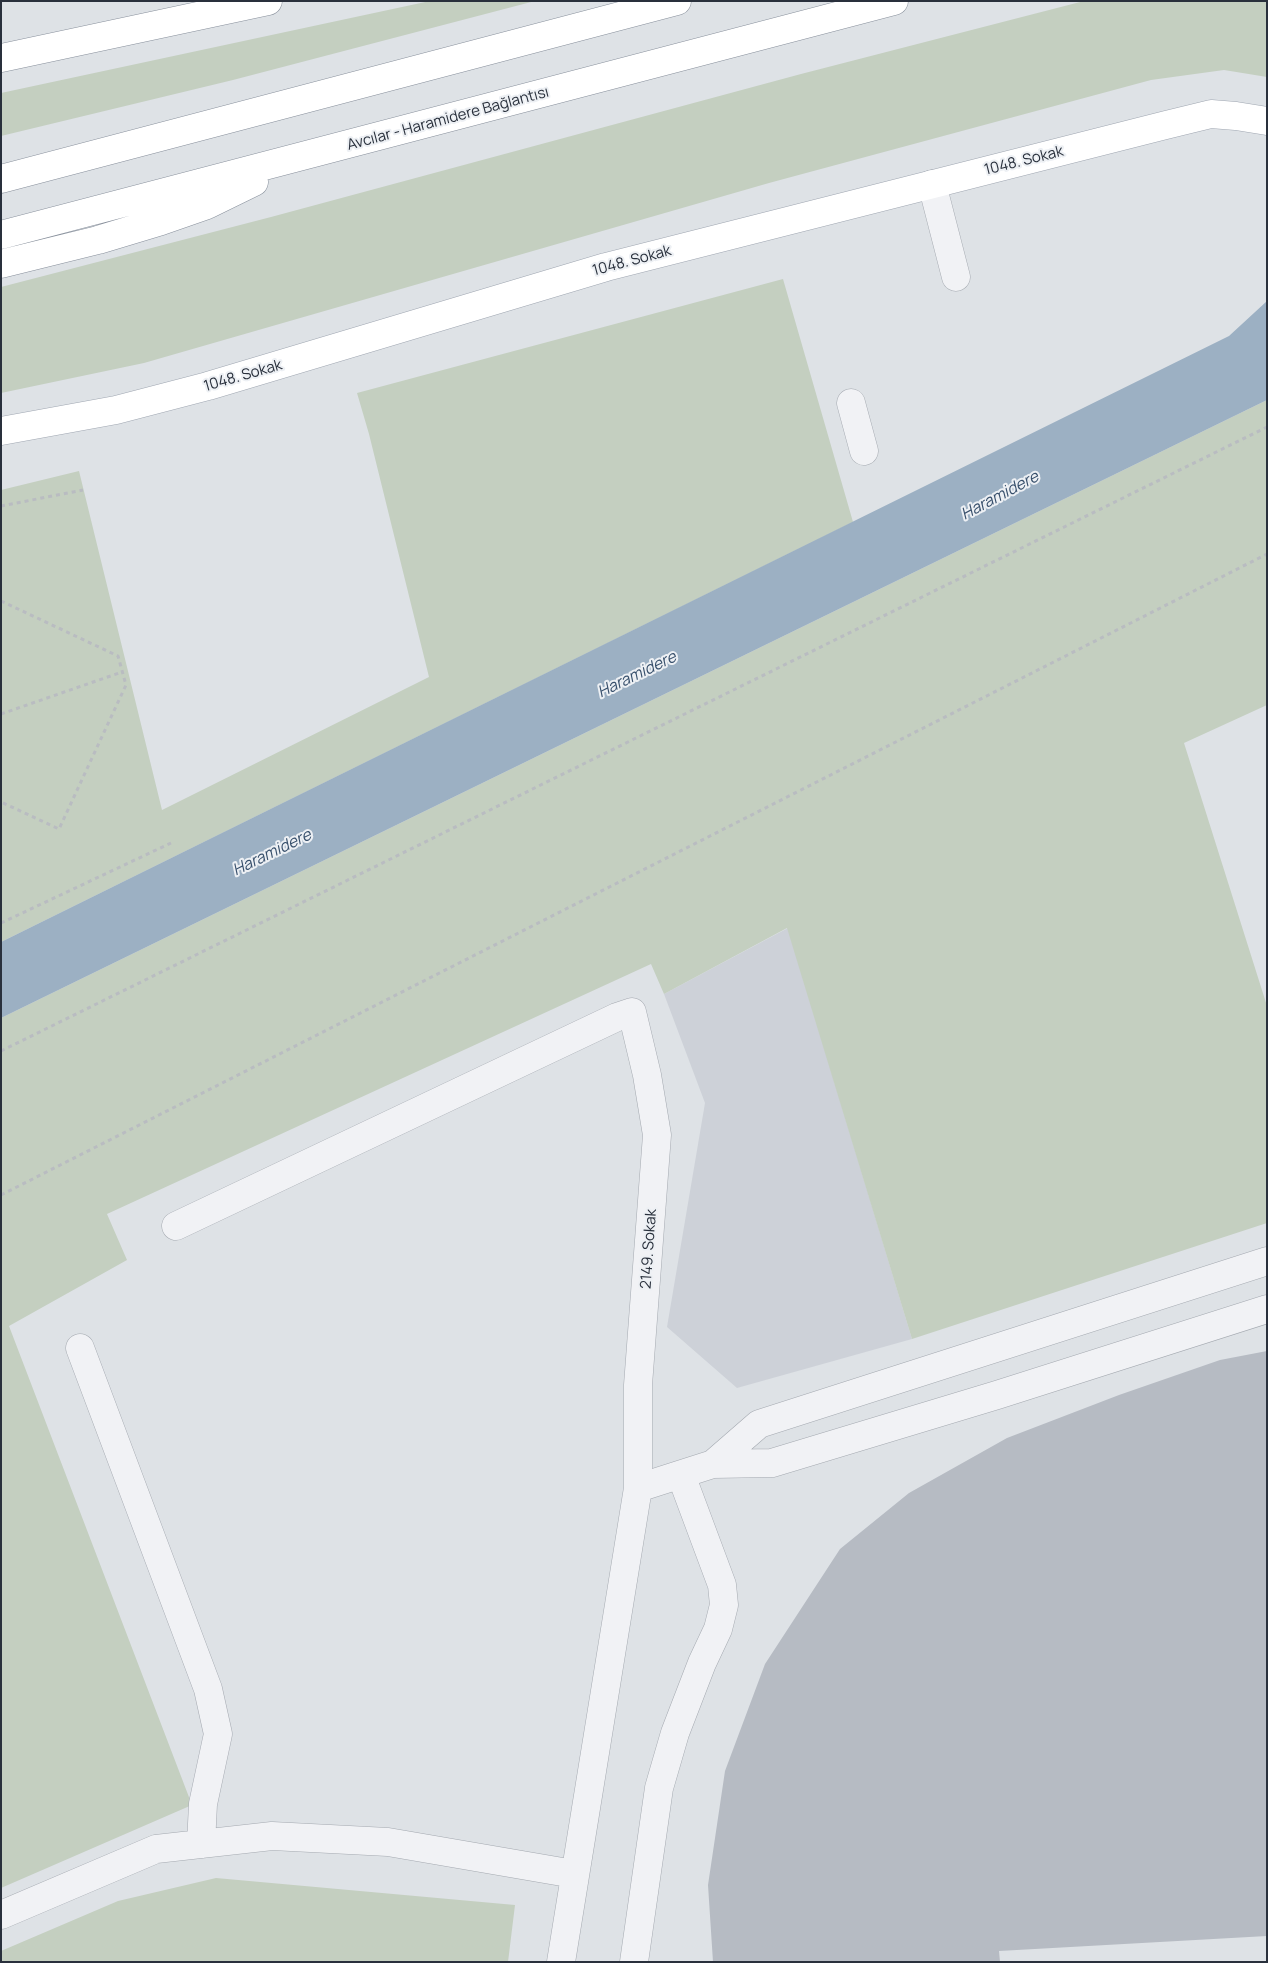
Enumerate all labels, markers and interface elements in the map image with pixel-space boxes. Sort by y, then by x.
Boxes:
street label: Avcılar - Haramidere Bağlantısı [345,83,551,155]
street label: 1048. Sokak [983,143,1065,179]
street label: 1048. Sokak [591,242,673,280]
street label: 1048. Sokak [202,356,284,396]
water label: Haramidere [958,468,1042,524]
water label: Haramidere [594,648,680,702]
water label: Haramidere [229,826,315,880]
street label: 2149. Sokak [637,1208,661,1290]

